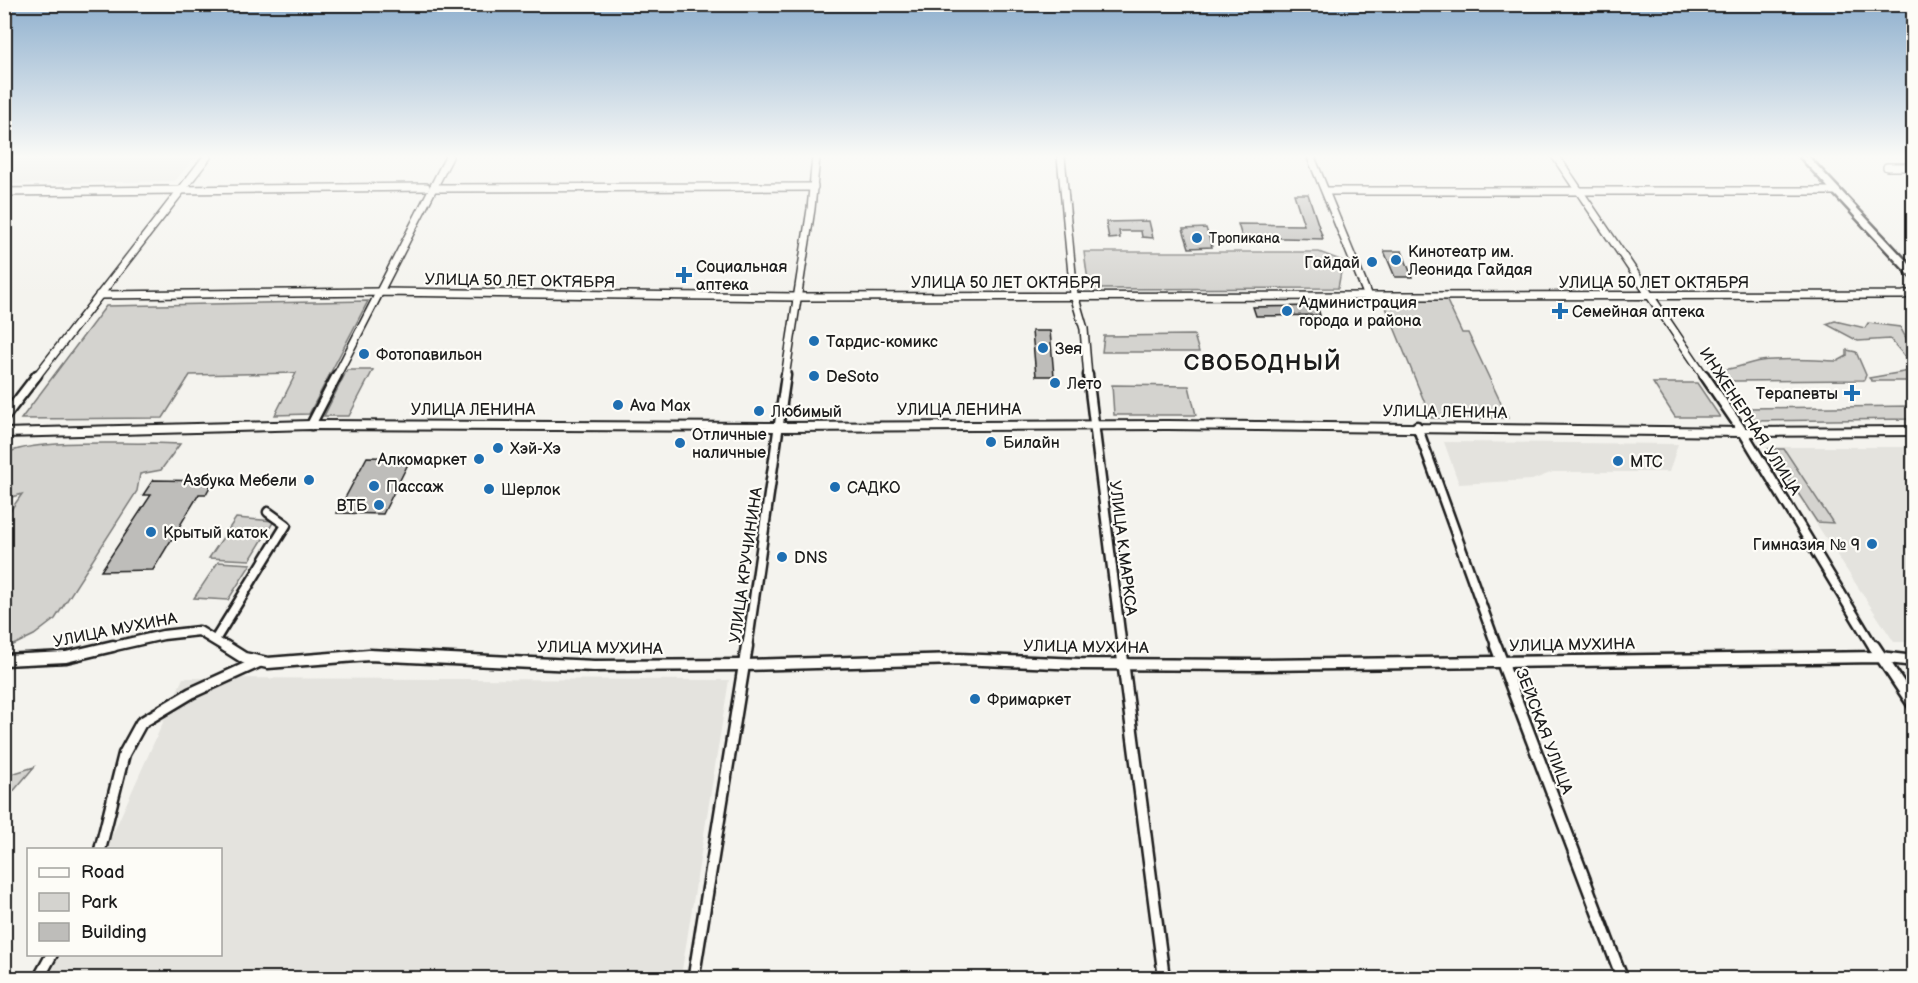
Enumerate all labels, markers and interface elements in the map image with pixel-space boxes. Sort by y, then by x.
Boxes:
place label: Тропикана [1209,230,1281,247]
marker: Тропикана [1190,231,1204,245]
place label: Кинотеатр им. Леонида Гайдая [1407,243,1533,280]
marker: Кинотеатр им. Леонида Гайдая [1389,253,1403,267]
place label: Гайдай [1304,254,1360,273]
marker: Гайдай [1365,255,1379,269]
place label: Социальная аптека [696,258,788,295]
marker: Социальная аптека [677,268,691,282]
street label: УЛИЦА 50 ЛЕТ ОКТЯБРЯ [425,270,615,293]
street label: УЛИЦА 50 ЛЕТ ОКТЯБРЯ [911,274,1101,293]
street label: УЛИЦА 50 ЛЕТ ОКТЯБРЯ [1559,274,1749,293]
place label: Администрация города и района [1298,294,1422,331]
place label: Семейная аптека [1572,303,1705,322]
marker: Администрация города и района [1280,304,1294,318]
marker: Семейная аптека [1553,304,1567,318]
place label: Тардис-комикс [826,333,938,352]
marker: Тардис-комикс [807,334,821,348]
place label: Зея [1055,340,1082,359]
marker: Зея [1036,341,1050,355]
street label: ИНЖЕНЕРНАЯ УЛИЦА [1695,344,1805,499]
place label: Фотопавильон [376,346,482,365]
marker: Фотопавильон [357,347,371,361]
district label: СВОБОДНЫЙ [1184,348,1342,377]
place label: DeSoto [826,368,879,387]
marker: DeSoto [807,369,821,383]
place label: Лето [1066,375,1102,394]
marker: Лето [1048,376,1062,390]
marker: Терапевты [1843,384,1861,402]
place label: Терапевты [1756,385,1838,404]
place label: Ava Max [630,397,691,416]
marker: Ava Max [611,398,625,412]
street label: УЛИЦА ЛЕНИНА [411,401,536,420]
street label: УЛИЦА ЛЕНИНА [897,401,1022,420]
street label: УЛИЦА ЛЕНИНА [1383,402,1508,423]
place label: Любимый [770,403,842,422]
marker: Любимый [752,404,766,418]
place label: Отличные наличные [692,426,767,463]
place label: Билайн [1003,434,1060,453]
marker: Билайн [984,435,998,449]
marker: Отличные наличные [673,436,687,450]
place label: Хэй-Хэ [510,440,561,459]
marker: Хэй-Хэ [491,441,505,455]
place label: Алкомаркет [377,451,468,470]
marker: Алкомаркет [472,452,486,466]
place label: МТС [1630,453,1663,472]
marker: МТС [1611,454,1625,468]
place label: Азбука Мебели [182,472,297,491]
marker: Азбука Мебели [302,473,316,487]
place label: Пассаж [386,478,445,497]
marker: Пассаж [367,479,381,493]
place label: САДКО [847,479,901,498]
marker: САДКО [828,480,842,494]
street label: УЛИЦА К.МАРКСА [1105,480,1140,617]
place label: Шерлок [501,481,561,500]
marker: Шерлок [482,482,496,496]
street label: УЛИЦА КРУЧИНИНА [726,486,767,644]
place label: ВТБ [336,497,368,516]
marker: ВТБ [372,498,386,512]
place label: Крытый каток [163,524,268,543]
marker: Крытый каток [144,525,158,539]
place label: Гимназия № 9 [1753,536,1860,555]
marker: Гимназия № 9 [1865,537,1879,551]
place label: DNS [794,549,827,568]
marker: DNS [775,550,789,564]
street label: УЛИЦА МУХИНА [52,609,179,652]
street label: УЛИЦА МУХИНА [1509,635,1635,656]
street label: УЛИЦА МУХИНА [1023,637,1149,658]
street label: УЛИЦА МУХИНА [537,638,663,659]
street label: ЗЕЙСКАЯ УЛИЦА [1511,666,1576,797]
place label: Фримаркет [987,691,1072,710]
marker: Фримаркет [968,692,982,706]
legend [27,848,222,956]
text: Road [81,862,125,883]
text: Park [81,892,117,913]
text: Building [81,922,147,943]

